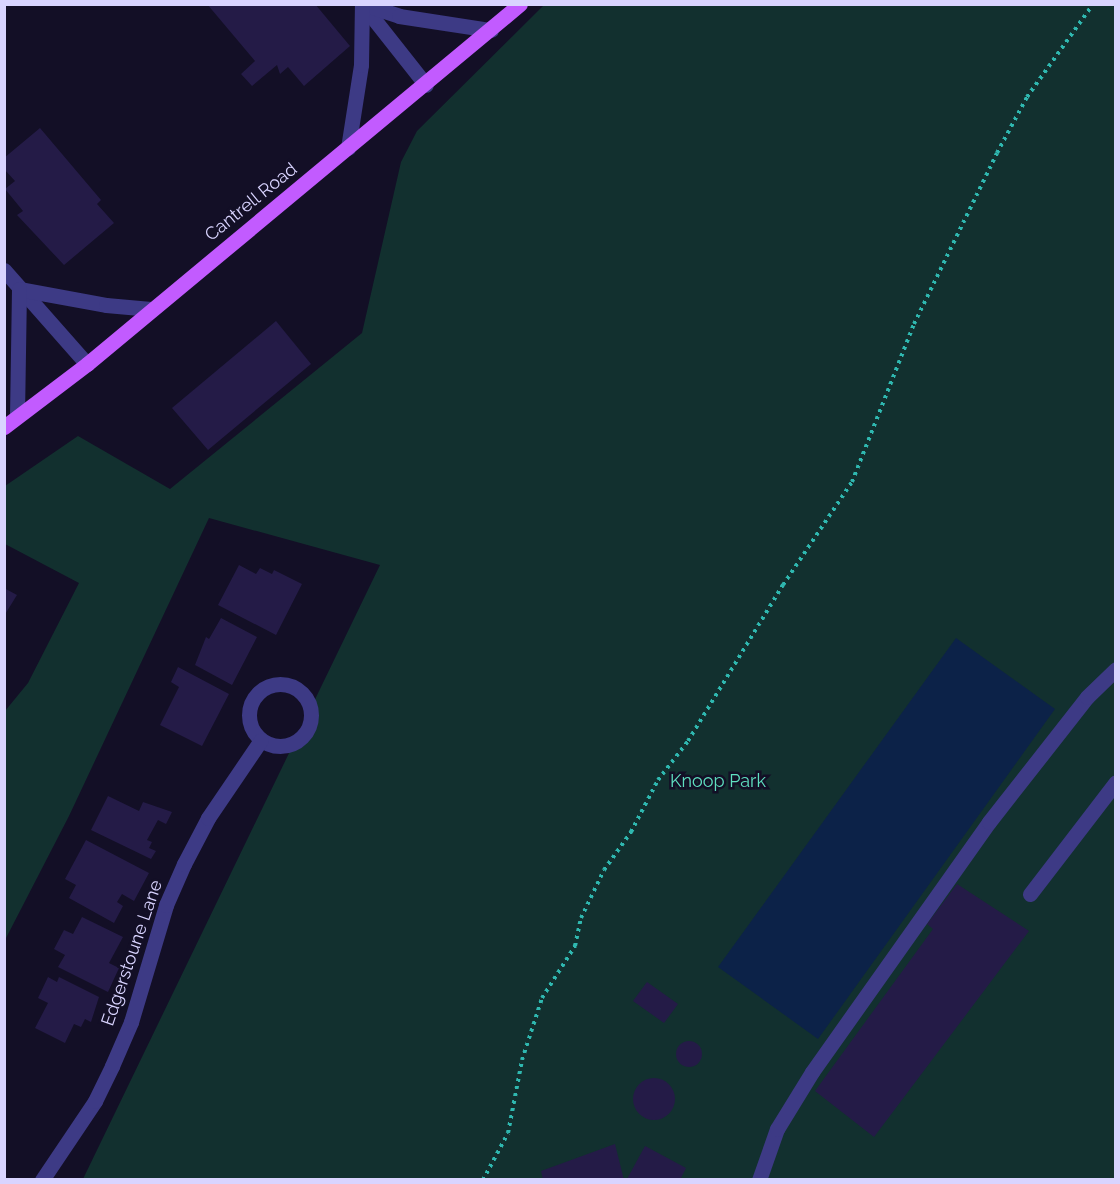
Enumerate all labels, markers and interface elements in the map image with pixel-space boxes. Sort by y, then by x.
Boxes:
street label: Cantrell Road [200,158,302,246]
park label: Knoop Park [670,770,766,792]
street label: Edgerstoune Lane [97,877,167,1029]

